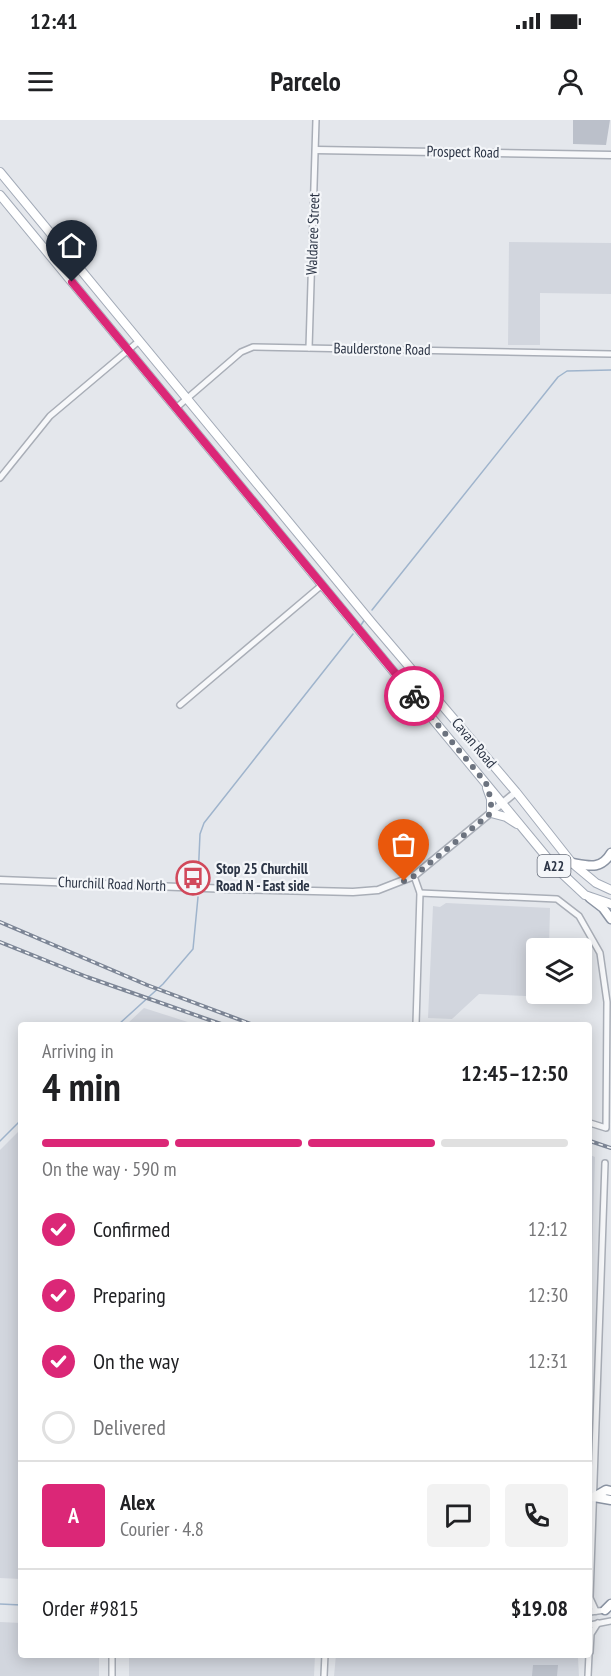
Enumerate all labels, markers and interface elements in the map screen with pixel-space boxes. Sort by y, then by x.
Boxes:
text: 12:41 [30,7,78,35]
text: Parcelo [270,64,341,98]
icon: menu [24,65,57,98]
icon: person [554,65,587,98]
street label: Prospect Road [426,141,500,162]
street label: Waldaree Street [302,193,323,275]
pin [46,220,97,282]
icon: home [55,229,88,262]
street label: Baulderstone Road [333,338,431,359]
courier [384,666,444,726]
icon: bike [398,680,431,713]
street label: Cavan Road [448,714,501,772]
pin [378,819,429,881]
icon: bag [387,828,420,861]
road number: A22 [538,855,570,877]
place label: Stop 25 Churchill Road N - East side [216,859,310,895]
bus stop icon: Stop 25 Churchill Road N - East side [175,860,211,896]
street label: Churchill Road North [58,872,166,895]
map controls [526,938,592,1004]
button: layers [526,938,592,1004]
text: Arriving in [42,1038,114,1064]
text: 12:45–12:50 [461,1059,568,1087]
text: 4 min [42,1061,121,1112]
text: On the way · 590 m [42,1156,177,1182]
icon: check [42,1213,75,1246]
text: Confirmed [93,1215,170,1243]
text: 12:12 [528,1216,568,1242]
icon: check [42,1279,75,1312]
text: Preparing [93,1281,166,1309]
text: 12:30 [528,1282,568,1308]
icon: check [42,1345,75,1378]
text: On the way [93,1347,179,1375]
text: 12:31 [528,1348,568,1374]
text: Delivered [93,1413,166,1441]
button: chat [427,1484,490,1547]
button: phone [505,1484,568,1547]
text: Alex [120,1488,155,1516]
text: A [68,1501,79,1529]
text: Courier · 4.8 [120,1516,204,1542]
text: Order #9815 [42,1594,139,1622]
text: $19.08 [511,1594,568,1622]

